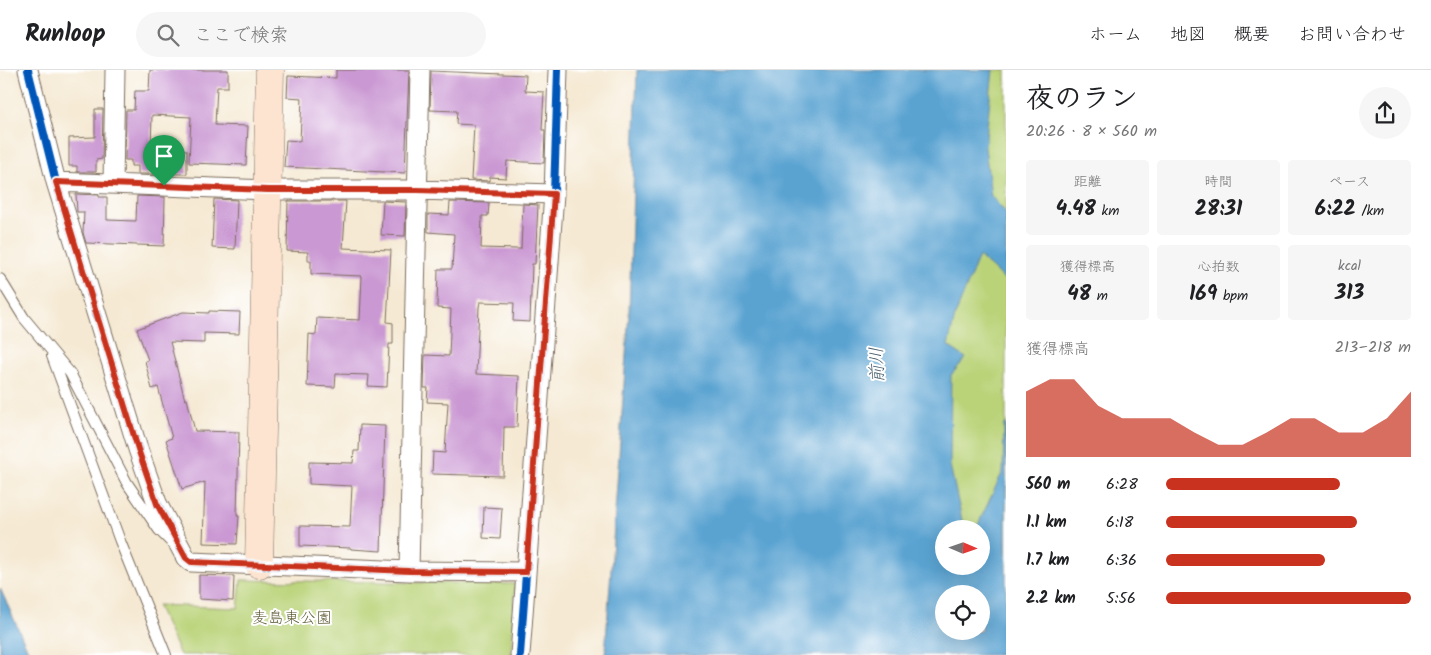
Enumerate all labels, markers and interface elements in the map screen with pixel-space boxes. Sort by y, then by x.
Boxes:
search box [136,12,486,57]
text: Runloop [25,15,106,54]
icon: search [154,21,182,49]
text: ここで検索 [194,21,289,51]
text: ホーム [1089,21,1142,50]
text: 地図 [1170,21,1206,50]
text: 概要 [1234,21,1270,50]
text: お問い合わせ [1298,21,1406,50]
text: 夜のラン [1026,77,1138,122]
button: share [1359,87,1411,139]
text: 20:26 · 8 × 560 m [1026,119,1157,144]
pin [143,135,185,186]
icon: arrive [150,142,178,170]
text: 距離 [1074,171,1102,193]
text: 時間 [1205,171,1233,193]
text: ペース [1329,171,1370,193]
text: 4.48 [1056,193,1096,226]
text: 28:31 [1195,193,1242,226]
text: 6:22 [1315,193,1356,226]
text: km [1096,200,1119,222]
text: /km [1356,200,1384,222]
text: kcal [1338,255,1361,277]
text: 獲得標高 [1060,256,1116,278]
text: 心拍数 [1198,256,1240,278]
text: 313 [1335,277,1364,310]
text: 48 [1067,278,1091,311]
text: 169 [1189,278,1217,311]
text: m [1091,285,1108,307]
text: bpm [1217,285,1248,307]
text: 213–218 m [1335,335,1411,360]
text: 獲得標高 [1026,337,1090,362]
water label: 前川 [863,347,893,383]
text: 560 m [1026,472,1070,497]
text: 6:28 [1106,472,1138,497]
text: 1.1 km [1026,510,1067,535]
text: 6:18 [1106,510,1134,535]
north arrow [935,520,990,575]
map controls [935,520,990,640]
text: 1.7 km [1026,548,1069,573]
text: 6:36 [1106,548,1137,573]
button: locate [935,585,990,640]
text: 2.2 km [1026,586,1076,611]
text: 5:56 [1106,586,1136,611]
park label: 麦島東公園 [252,606,332,631]

